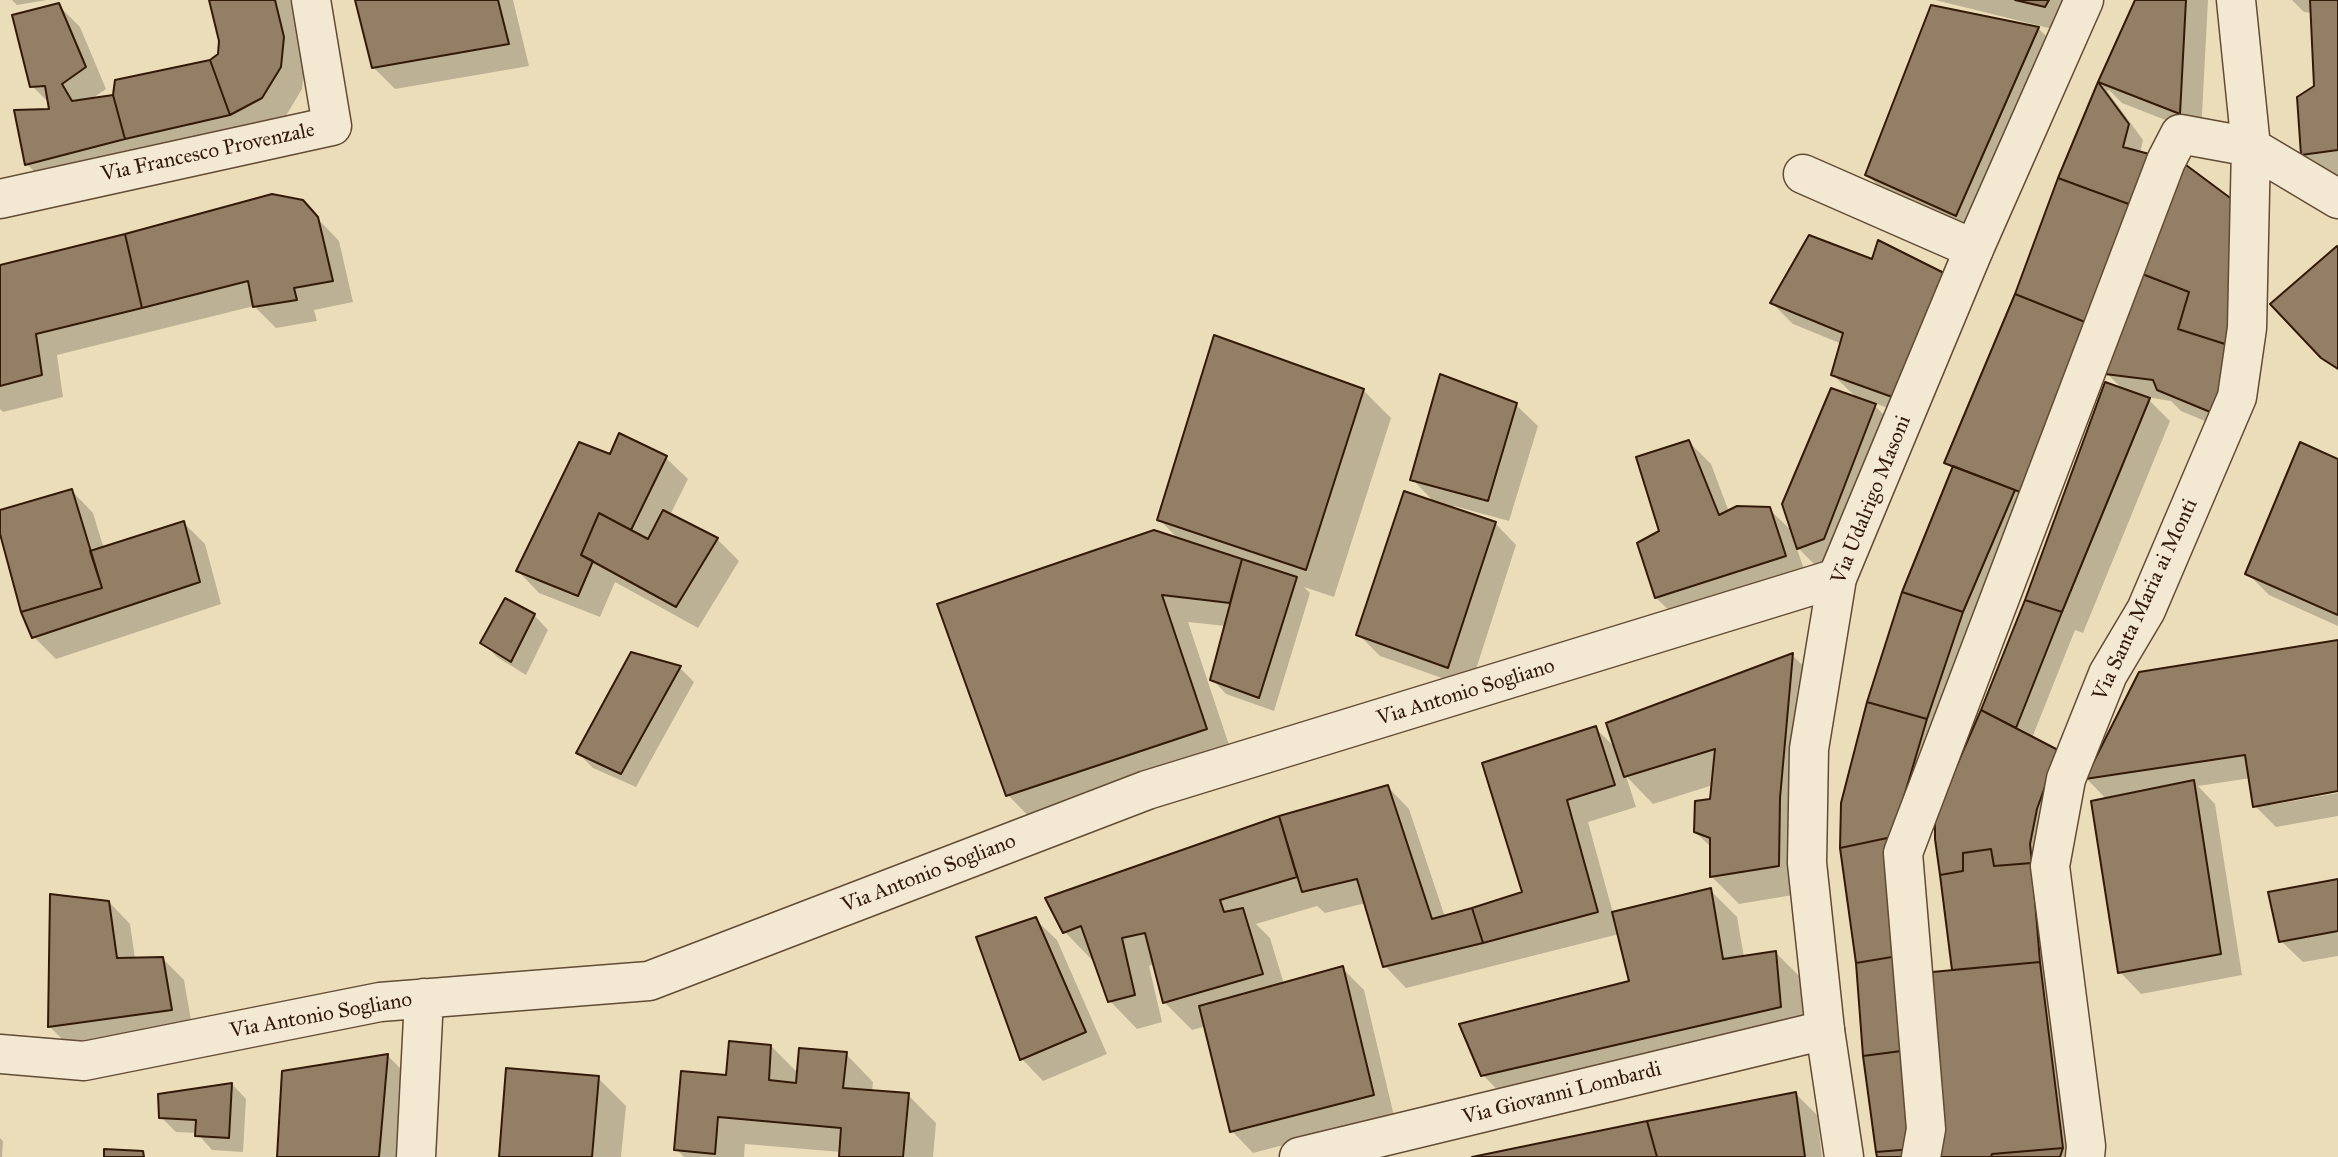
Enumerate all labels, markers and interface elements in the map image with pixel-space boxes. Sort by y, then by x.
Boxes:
street label: Via Francesco Provenzale [99,118,317,188]
street label: Via Udalrigo Masoni [1827,412,1917,588]
street label: Via Santa Maria ai Monti [2088,495,2204,705]
street label: Via Antonio Sogliano [1374,654,1558,732]
street label: Via Antonio Sogliano [838,829,1020,919]
street label: Via Antonio Sogliano [228,988,414,1044]
street label: Via Giovanni Lombardi [1460,1057,1664,1131]

